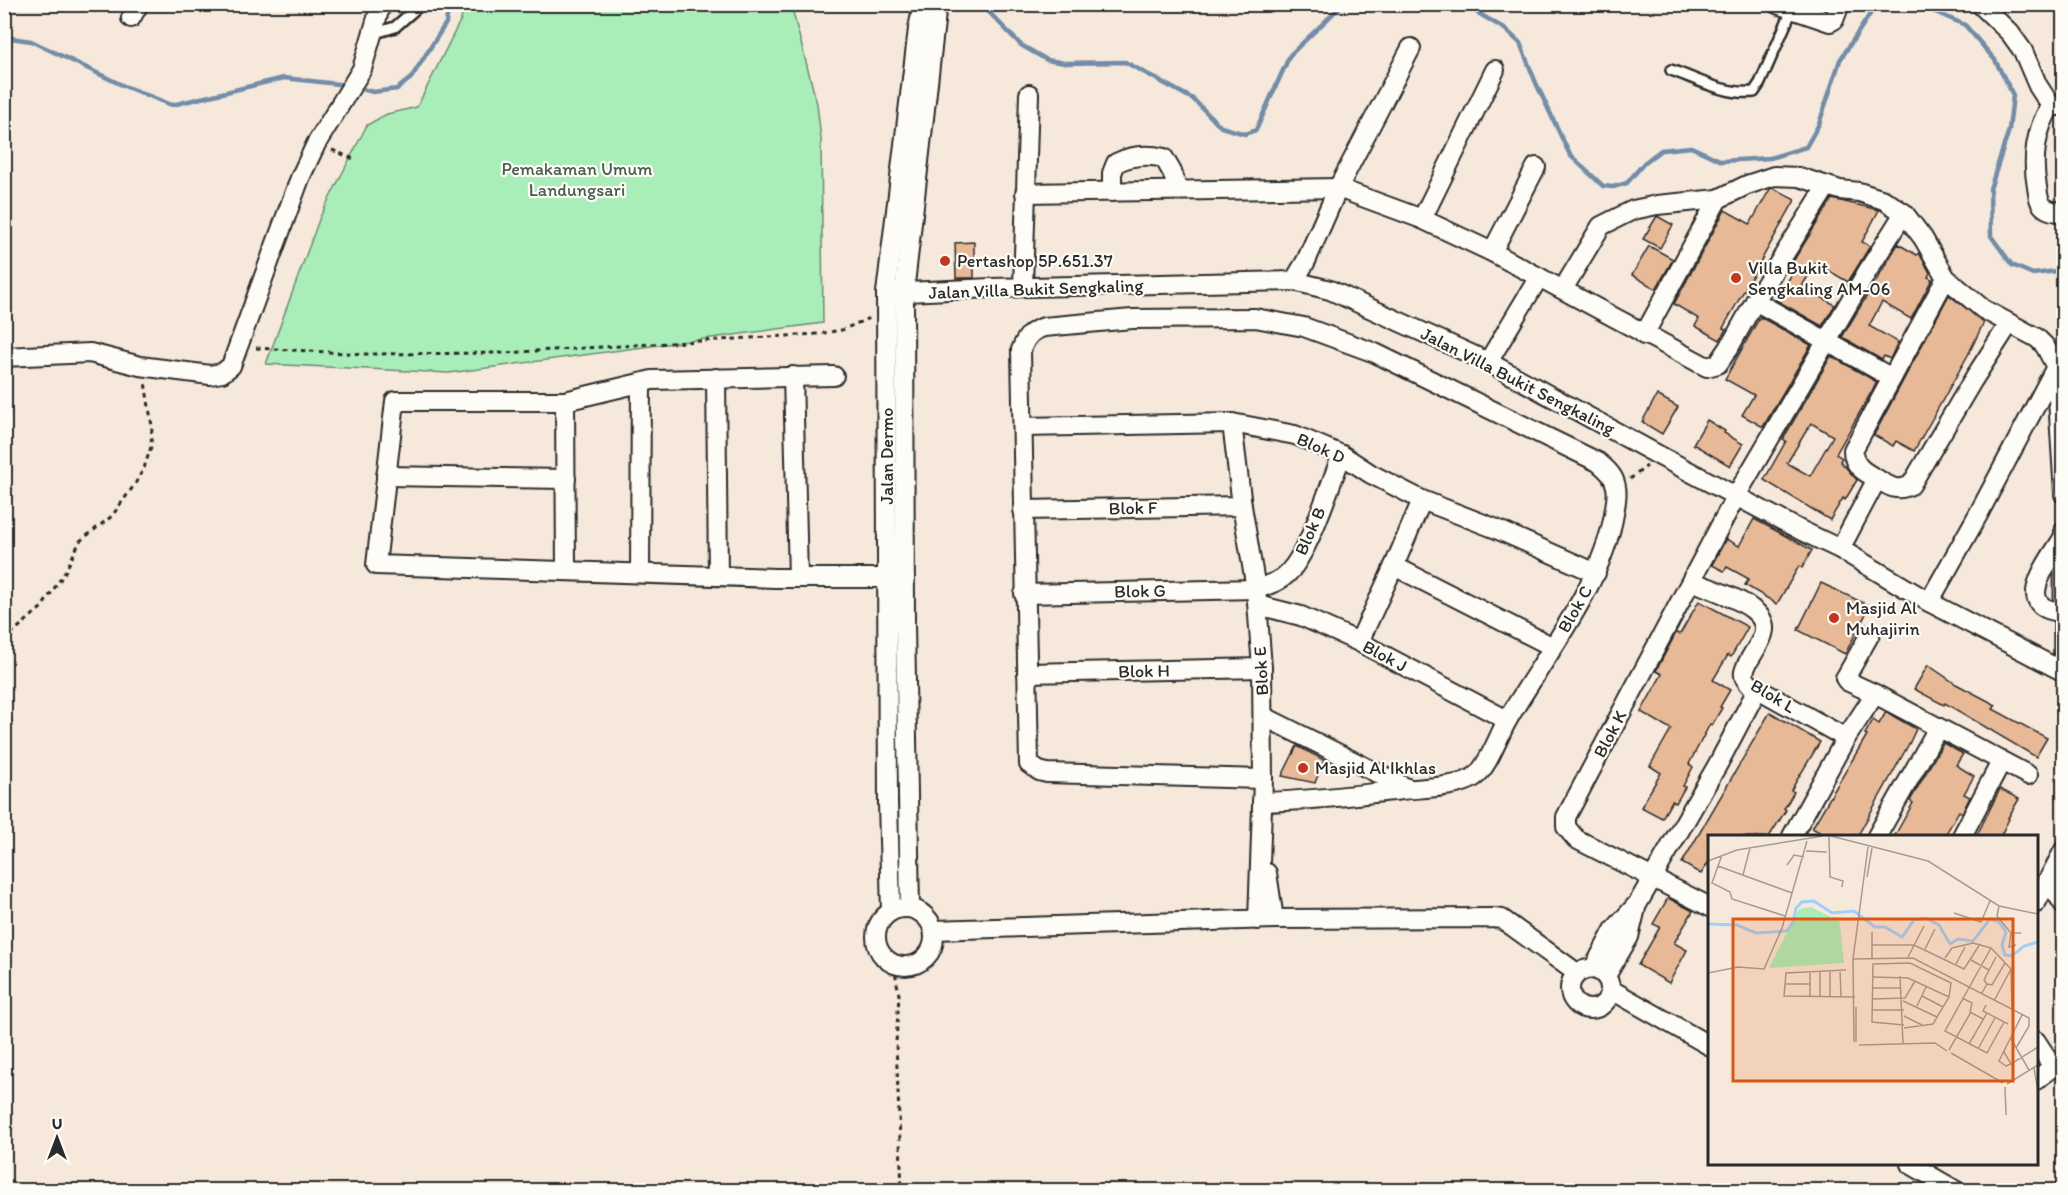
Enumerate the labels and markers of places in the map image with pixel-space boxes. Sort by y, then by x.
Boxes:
place label: Pertashop 5P.651.37 [957,250,1113,272]
marker: Pertashop 5P.651.37 [938,254,952,268]
place label: Villa Bukit Sengkaling AM-06 [1748,257,1890,300]
marker: Villa Bukit Sengkaling AM-06 [1729,271,1743,285]
place label: Masjid Al Muhajirin [1846,597,1920,640]
marker: Masjid Al Muhajirin [1827,611,1841,625]
place label: Masjid Al Ikhlas [1315,757,1436,779]
marker: Masjid Al Ikhlas [1296,761,1310,775]

